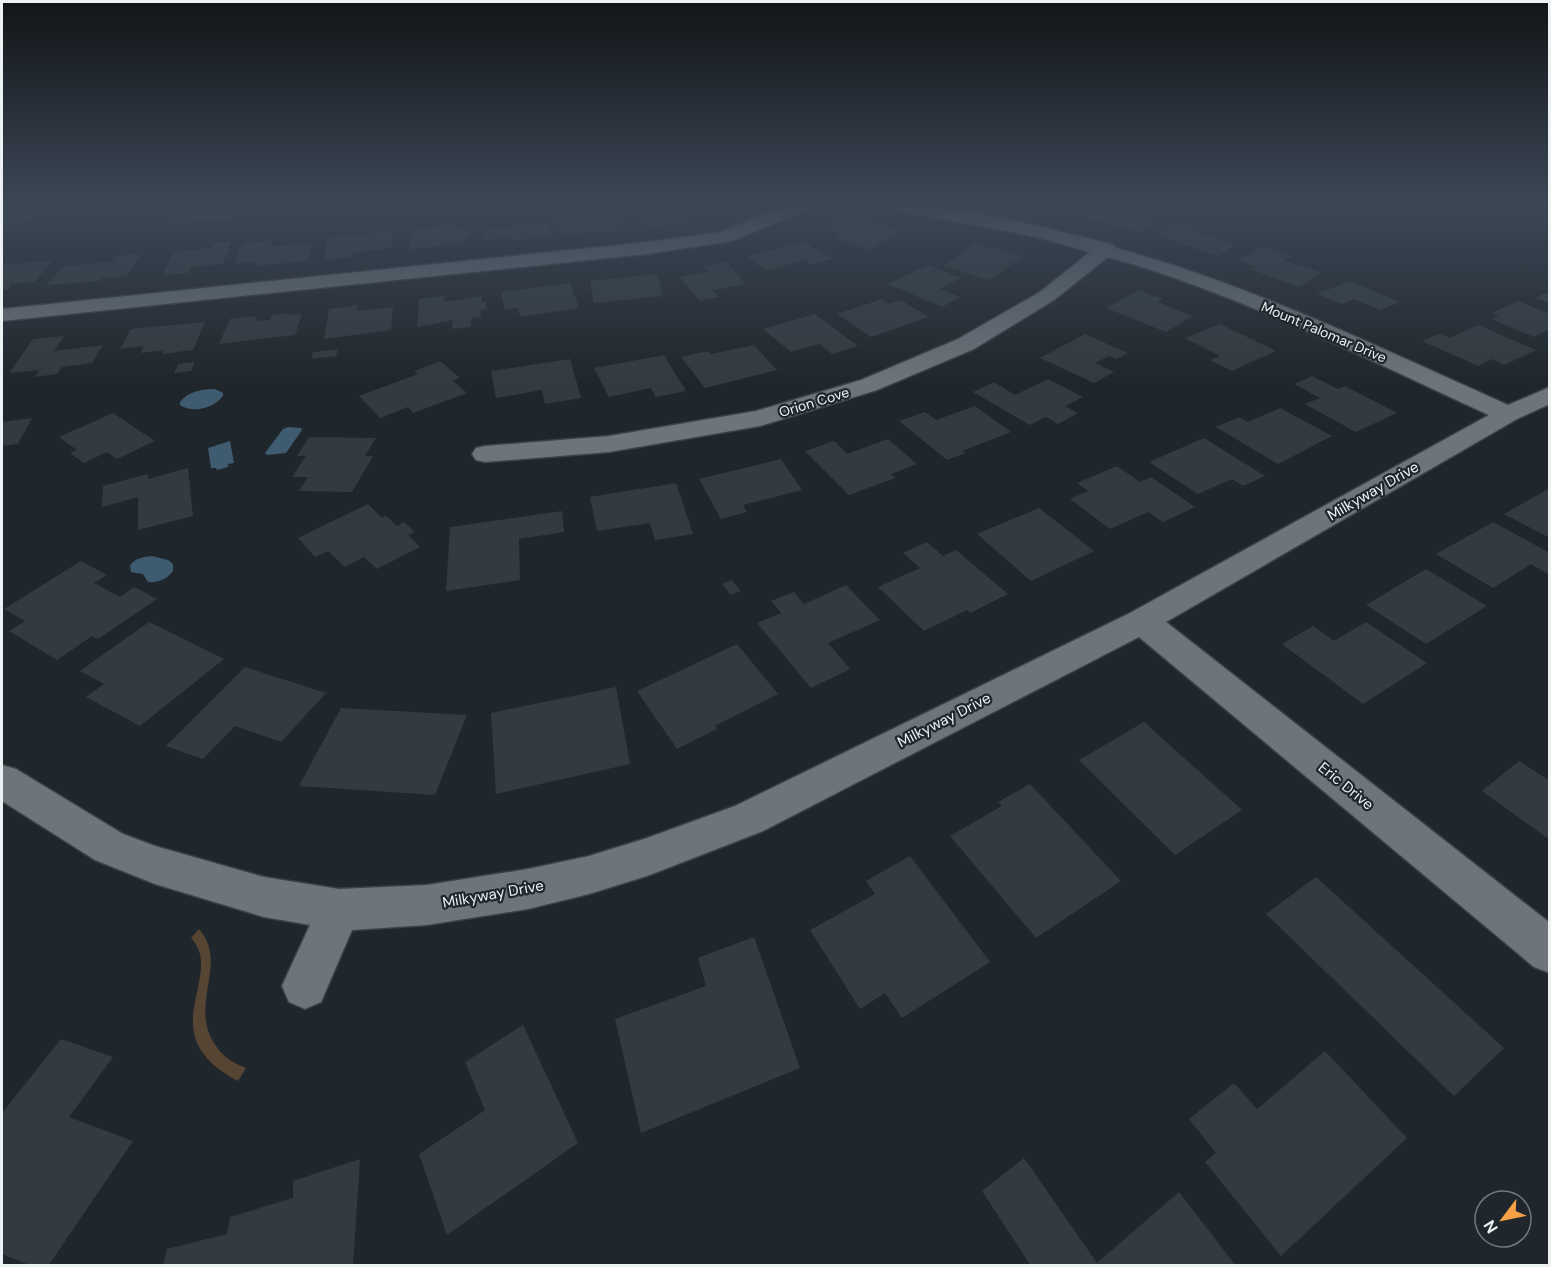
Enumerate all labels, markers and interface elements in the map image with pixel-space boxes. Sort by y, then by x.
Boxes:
street label: Mount Palomar Drive [1259,297,1389,367]
street label: Orion Cove [777,383,851,421]
street label: Milkyway Drive [1324,457,1422,525]
street label: Milkyway Drive [894,688,994,752]
street label: Eric Drive [1314,758,1378,814]
street label: Milkyway Drive [441,875,545,913]
north arrow [1473,1189,1533,1249]
text: N [1479,1216,1503,1237]

